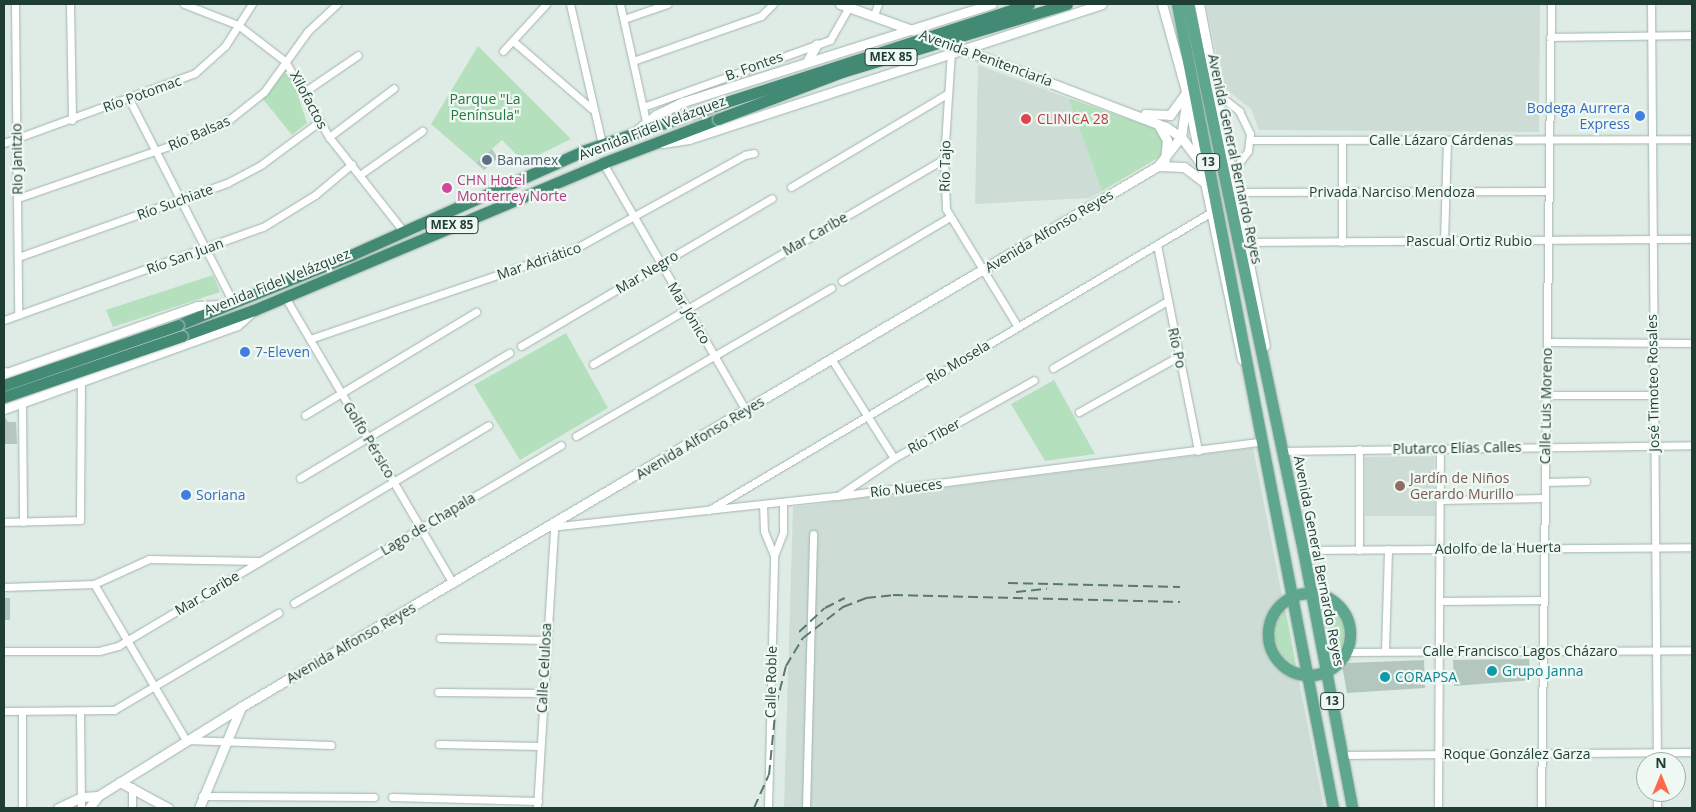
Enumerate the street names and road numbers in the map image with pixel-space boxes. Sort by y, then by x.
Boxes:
street label: Avenida Penitenciaría [917,26,1055,90]
street label: B. Fontes [723,48,785,84]
road number: MEX 85 [864,48,918,66]
street label: Avenida General Bernardo Reyes [1205,52,1265,266]
street label: Xilofactos [287,68,331,132]
street label: Río Potomac [101,72,183,116]
street label: Avenida Fidel Velázquez [576,92,728,164]
street label: Río Balsas [166,112,232,154]
street label: Rio Janitzio [8,123,26,195]
street label: Calle Lázaro Cárdenas [1369,132,1513,148]
street label: Río Tajo [936,140,954,192]
road number: 13 [1196,152,1220,172]
street label: Río Suchiate [135,180,215,224]
street label: Privada Narciso Mendoza [1309,184,1475,200]
street label: Avenida Alfonso Reyes [982,186,1116,276]
street label: Mar Caribe [780,209,850,259]
road number: MEX 85 [424,216,480,234]
street label: Pascual Ortiz Rubio [1406,233,1532,249]
street label: Río San Juan [144,234,226,278]
street label: Mar Adriático [495,239,583,283]
street label: Avenida Fidel Velázquez [202,245,352,319]
street label: Mar Negro [613,247,681,297]
street label: Mar Jónico [664,279,714,347]
street label: José Timoteo Rosales [1643,314,1663,452]
street label: Río Po [1165,326,1189,370]
street label: Río Mosela [923,336,993,388]
street label: Calle Luis Moreno [1537,348,1555,464]
street label: Avenida Alfonso Reyes [633,393,767,483]
street label: Golfo Pérsico [340,399,398,481]
street label: Río Tiber [905,415,963,457]
street label: Plutarco Elías Calles [1392,438,1522,458]
street label: Avenida General Bernardo Reyes [1290,454,1348,668]
street label: Río Nueces [869,475,943,501]
street label: Lago de Chapala [378,489,478,559]
street label: Adolfo de la Huerta [1435,538,1561,558]
street label: Mar Caribe [172,567,242,619]
street label: Avenida Alfonso Reyes [283,599,419,687]
street label: Calle Celulosa [533,622,555,714]
street label: Calle Francisco Lagos Cházaro [1422,643,1618,659]
street label: Calle Roble [762,646,780,718]
road number: 13 [1320,691,1344,710]
street label: Roque González Garza [1444,746,1590,762]

